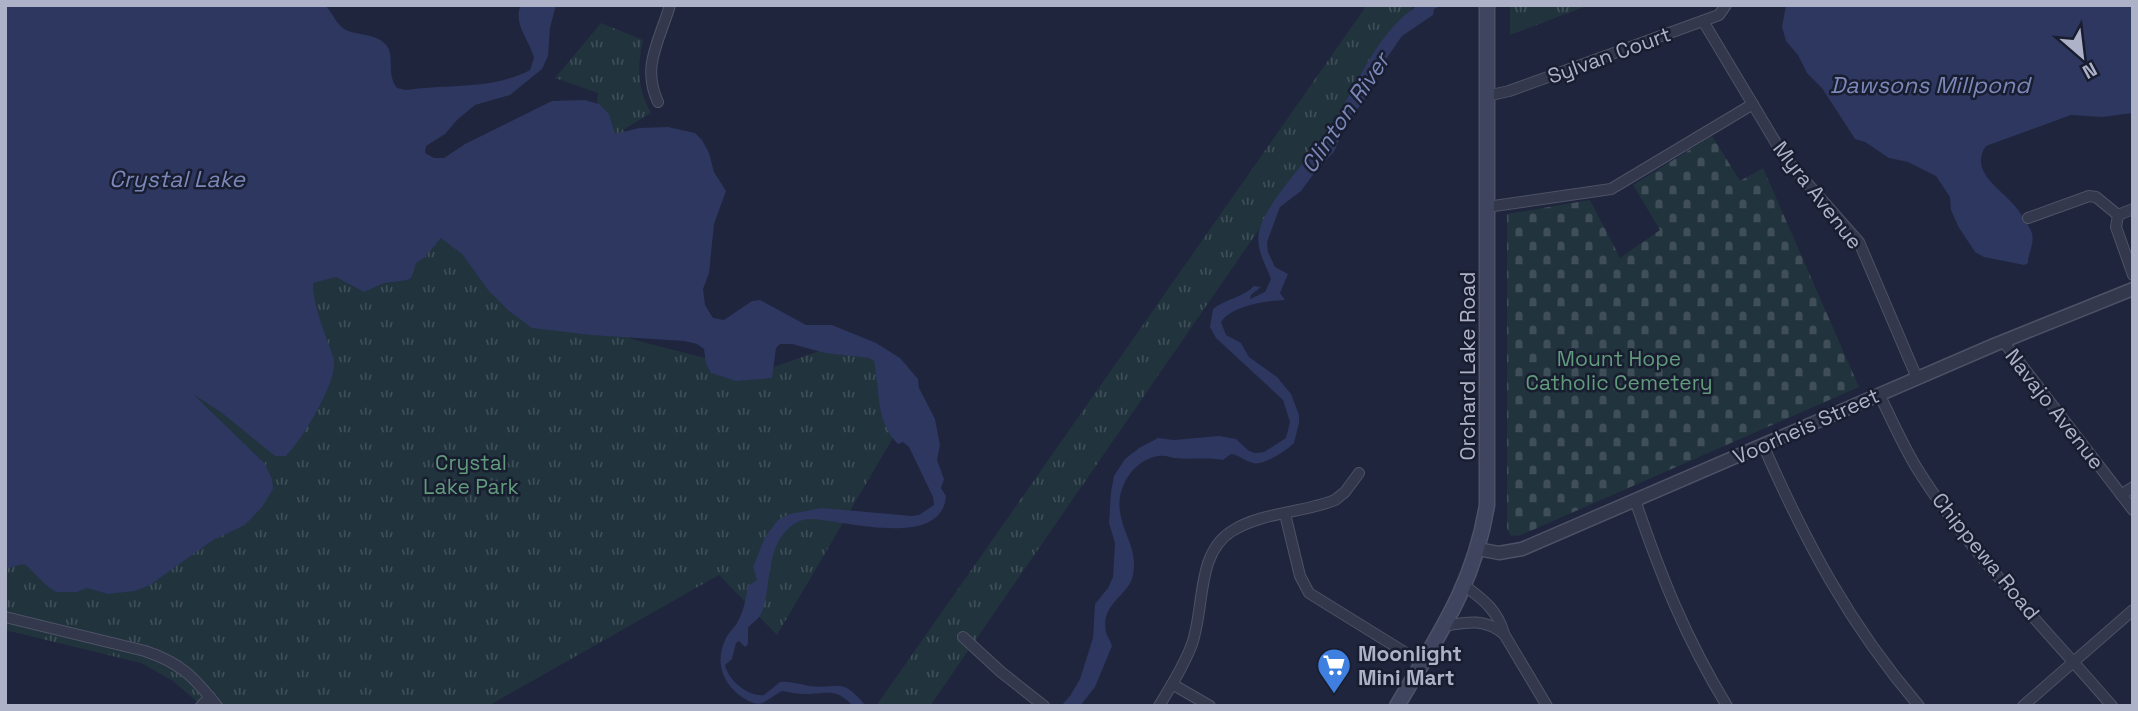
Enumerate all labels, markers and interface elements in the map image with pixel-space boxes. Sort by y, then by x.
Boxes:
street label: Sylvan Court [1544,20,1674,90]
north arrow [2047,21,2117,91]
water label: Clinton River [1294,45,1397,179]
text: N [2078,57,2101,85]
water label: Dawsons Millpond [1830,70,2032,100]
street label: Myra Avenue [1767,135,1869,255]
water label: Crystal Lake [109,164,246,194]
street label: Orchard Lake Road [1454,271,1481,461]
street label: Navajo Avenue [1999,343,2111,475]
park label: Mount Hope Catholic Cemetery [1525,345,1713,396]
street label: Voorheis Street [1729,382,1883,470]
park label: Crystal Lake Park [423,449,519,500]
street label: Chippewa Road [1926,487,2046,625]
place label: Moonlight Mini Mart [1358,640,1462,691]
supermarket icon: Moonlight Mini Mart [1315,646,1353,695]

